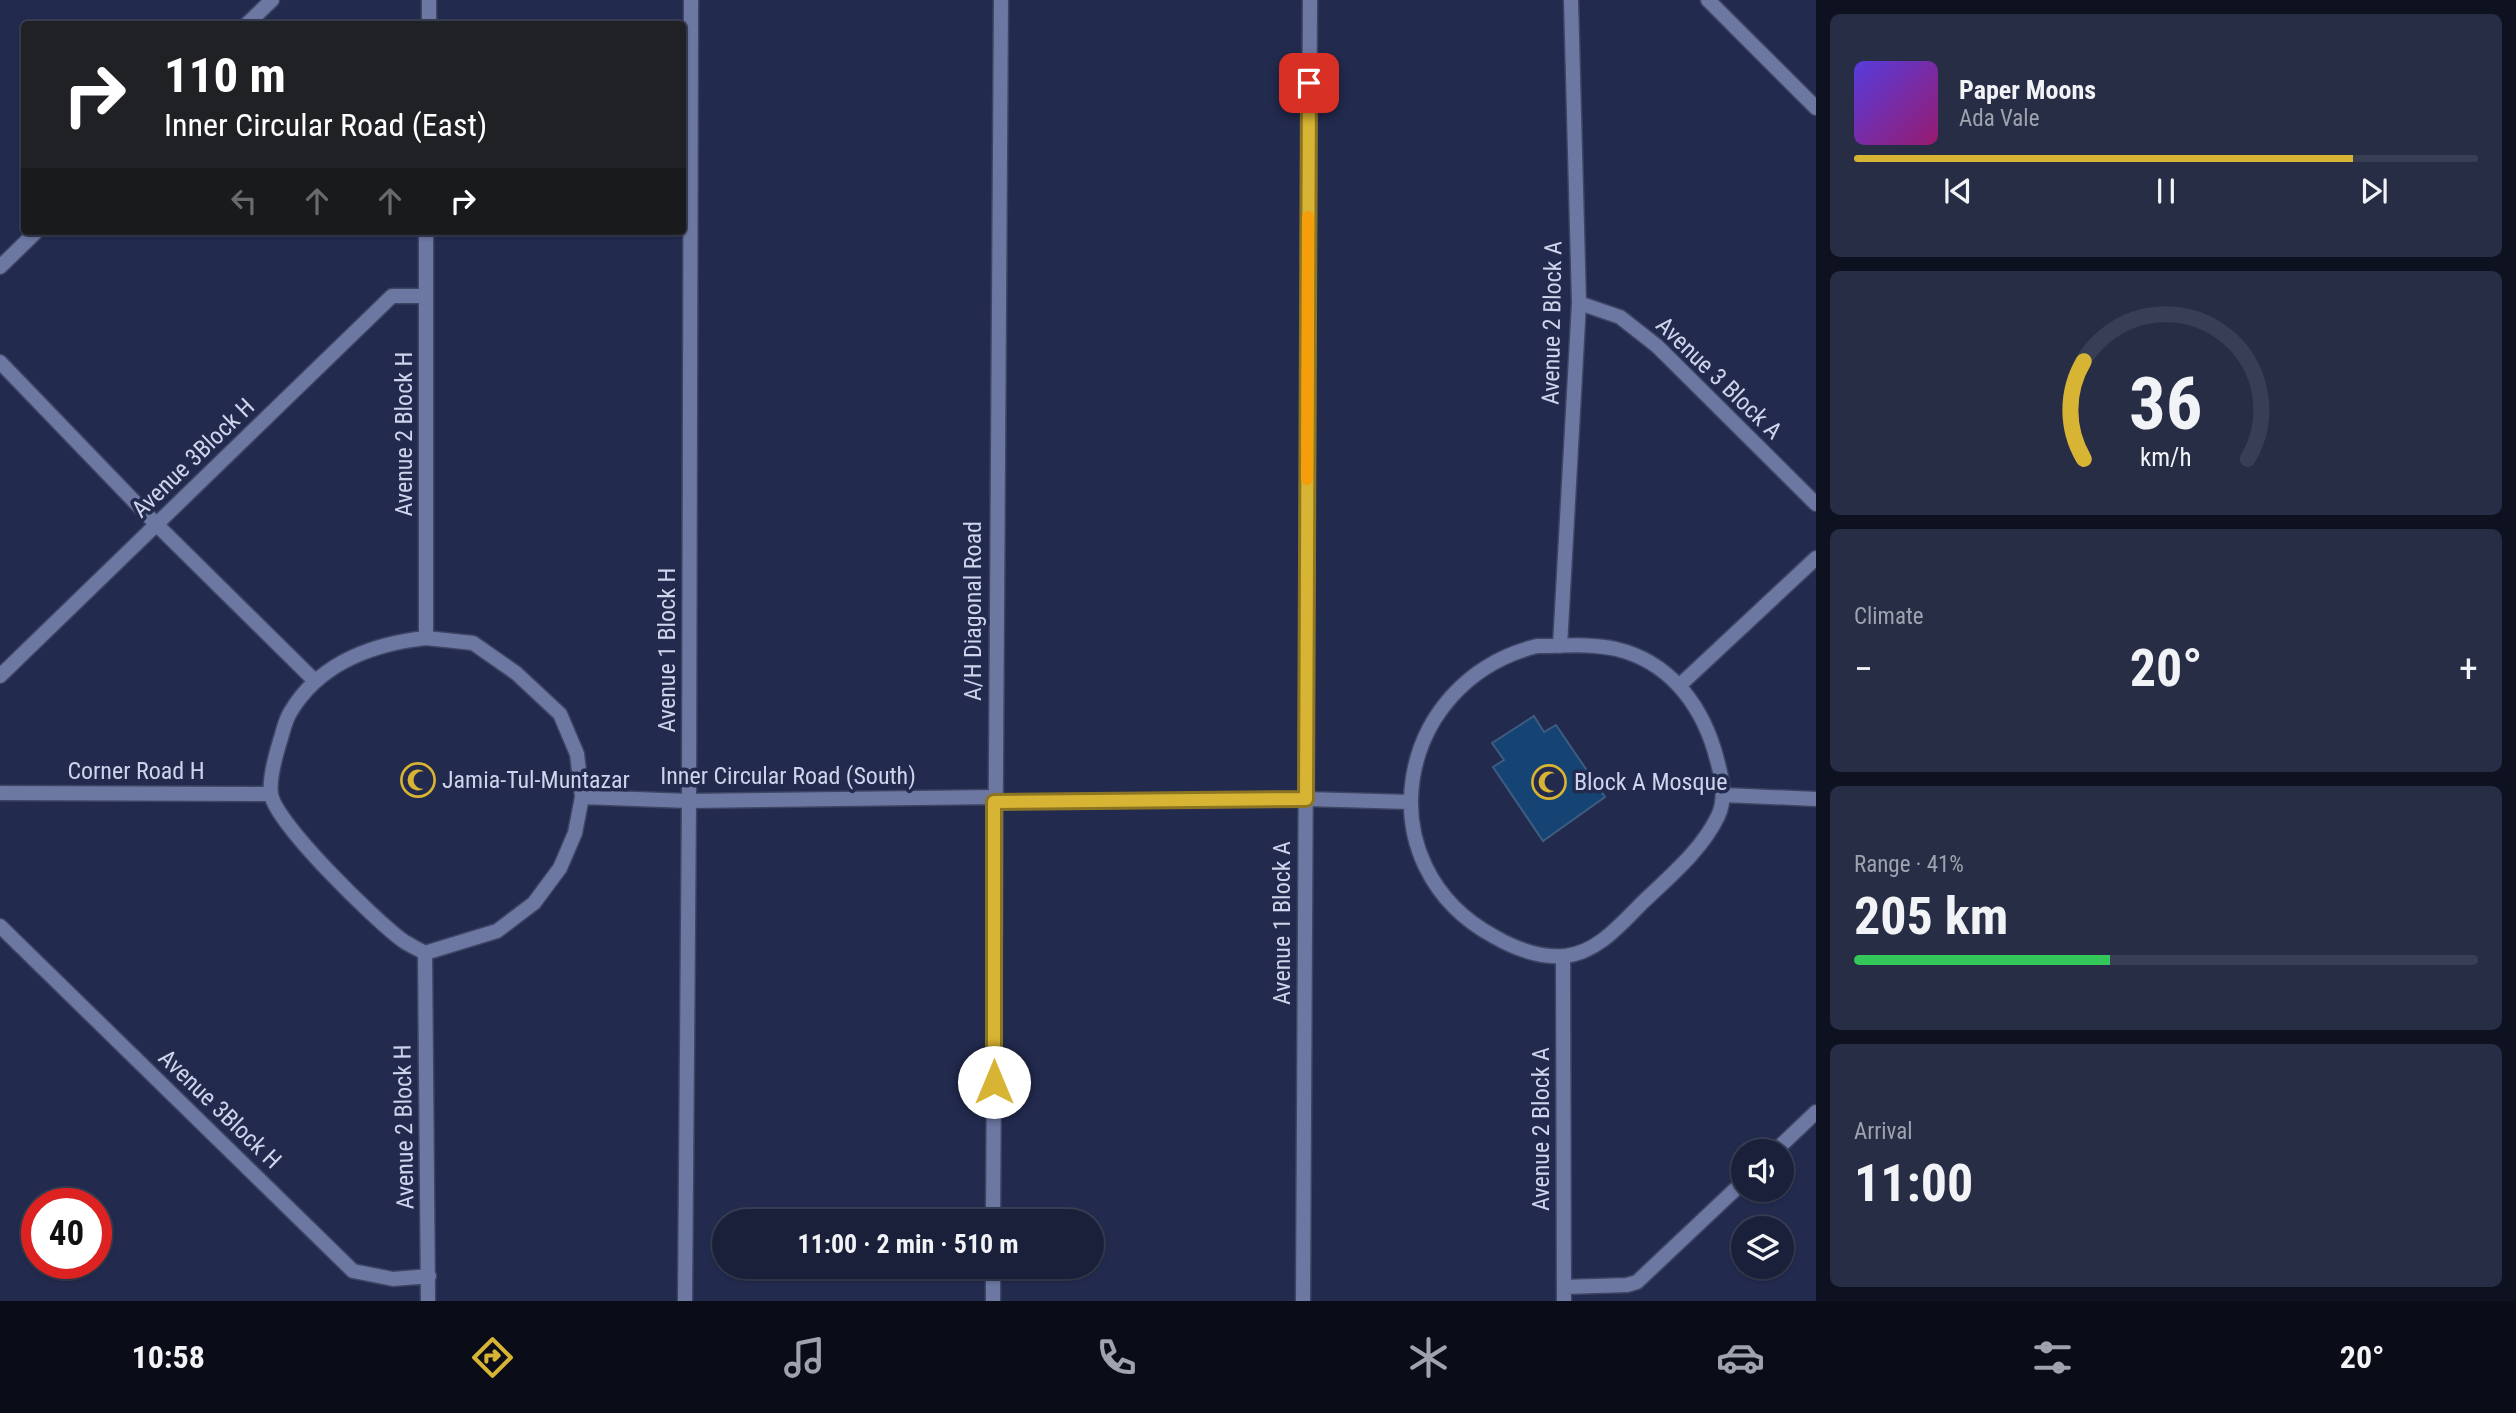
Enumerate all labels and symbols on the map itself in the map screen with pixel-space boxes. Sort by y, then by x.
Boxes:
pin [1279,53,1339,113]
street label: Avenue 2 Block A [1537,241,1567,405]
street label: Avenue 3 Block A [1650,311,1788,445]
street label: Avenue 2 Block H [390,352,418,516]
street label: Avenue 3Block H [126,393,260,523]
street label: A/H Diagonal Road [959,521,987,701]
street label: Avenue 1 Block H [653,568,681,732]
street label: Corner Road H [67,757,205,785]
mosque icon: Jamia-Tul-Muntazar [399,761,437,799]
street label: Inner Circular Road (South) [660,762,916,790]
mosque icon: Block A Mosque [1530,763,1568,801]
place label: Jamia-Tul-Muntazar [442,766,630,794]
place label: Block A Mosque [1574,768,1727,796]
street label: Avenue 1 Block A [1268,841,1296,1005]
street label: Avenue 3Block H [153,1044,287,1174]
street label: Avenue 2 Block H [389,1044,419,1210]
position arrow [957,1045,1031,1119]
street label: Avenue 2 Block A [1527,1047,1555,1211]
speed limit sign: 40 [21,1188,112,1279]

